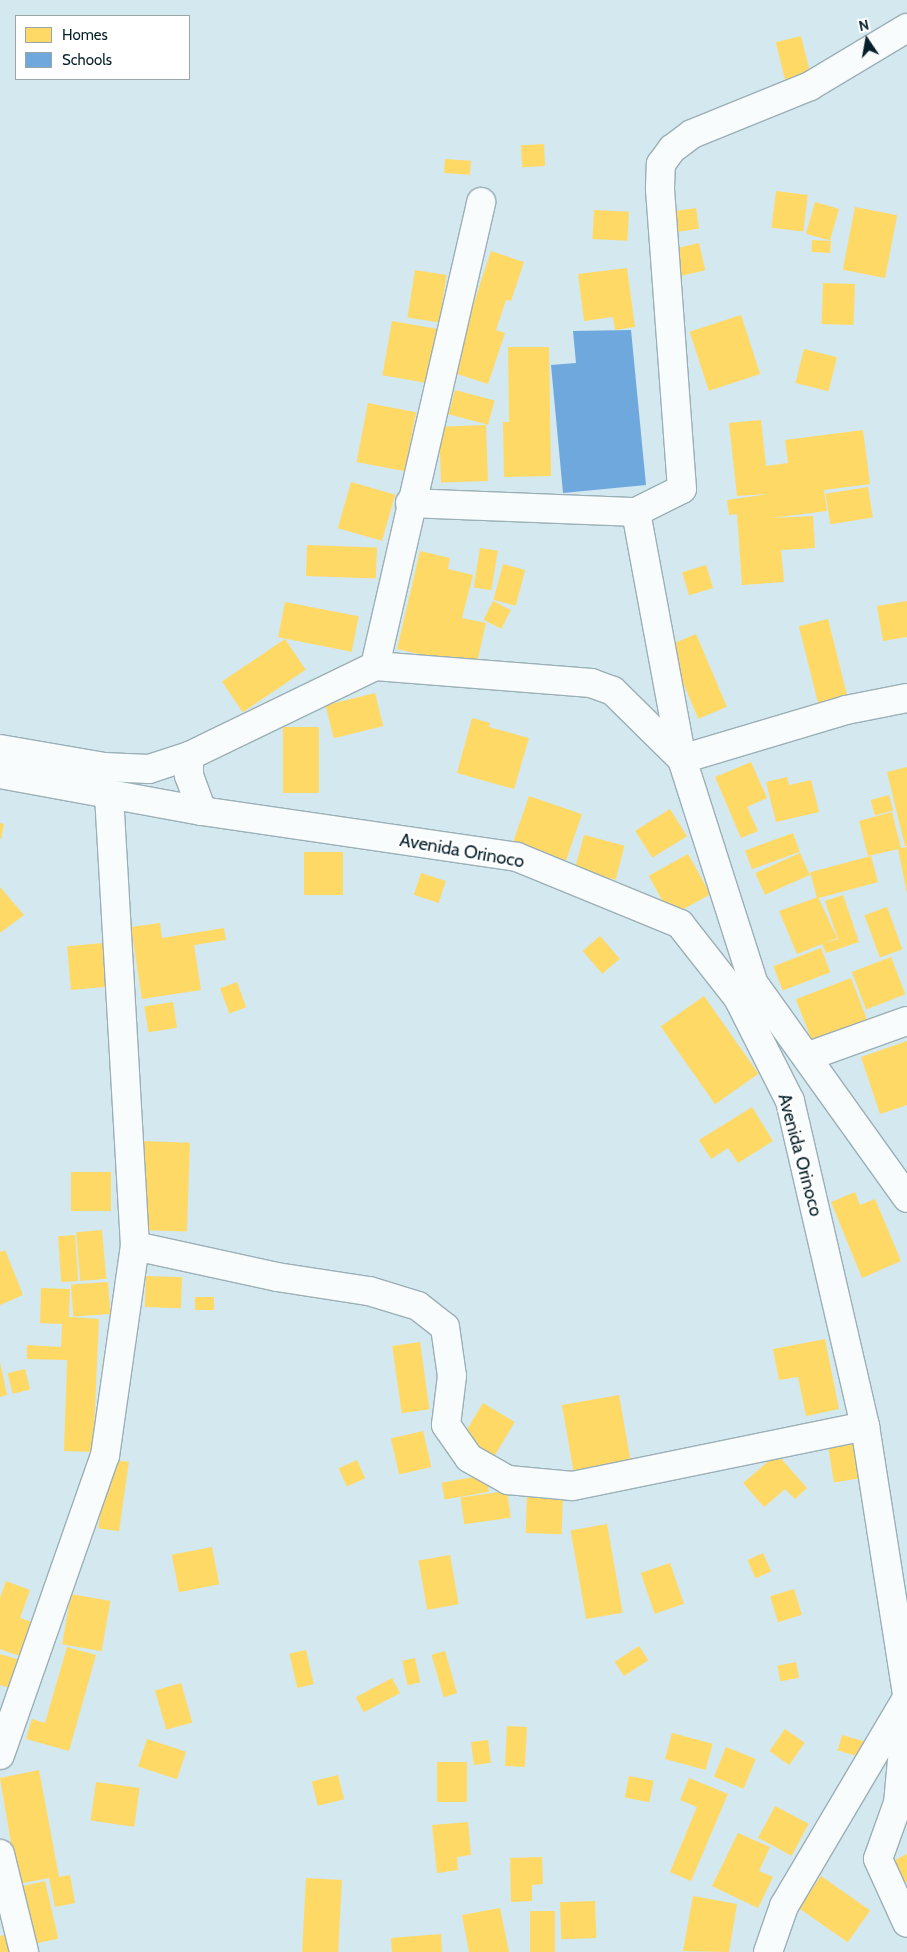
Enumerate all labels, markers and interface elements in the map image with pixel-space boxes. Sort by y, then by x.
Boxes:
legend [15,15,190,80]
north arrow [842,15,892,65]
text: N [857,15,871,35]
text: Homes [62,26,108,44]
text: Schools [62,51,112,69]
street label: Avenida Orinoco [398,829,526,873]
street label: Avenida Orinoco [773,1091,827,1219]

